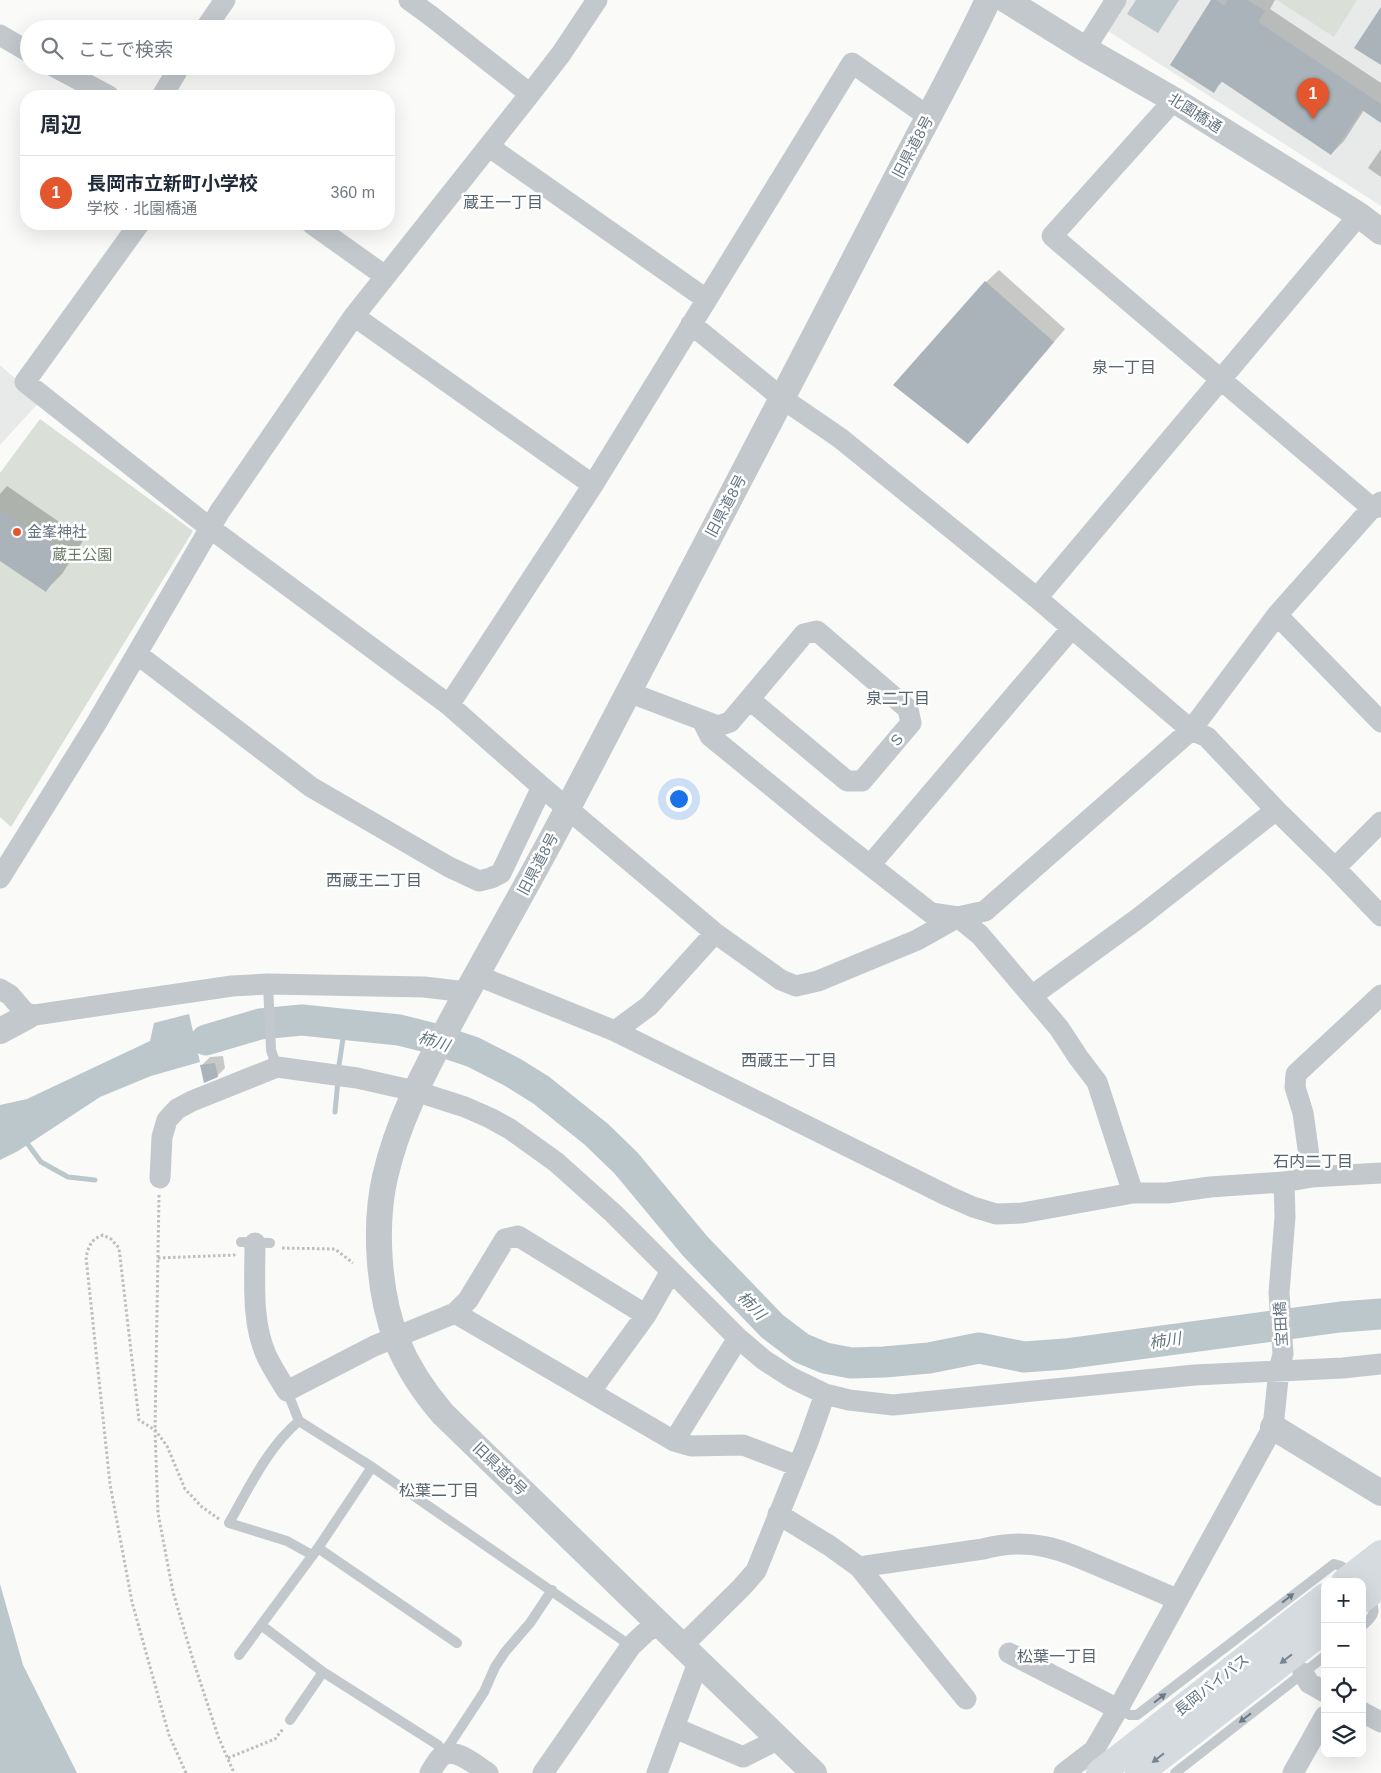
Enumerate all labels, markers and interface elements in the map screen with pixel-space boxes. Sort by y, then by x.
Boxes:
search box [20,20,395,75]
icon: search [38,34,66,62]
text: ここで検索 [78,39,173,60]
pin: 1 [1297,78,1329,119]
street label: 北園橋通 [1165,89,1225,136]
text: 周辺 [40,113,82,136]
street label: 旧県道8号 [889,113,936,181]
text: 長岡市立新町小学校 [87,173,258,194]
text: 1 [52,184,60,201]
text: 360 m [331,184,375,201]
district label: 蔵王一丁目 [463,194,543,211]
text: 学校 · 北園橋通 [87,200,197,217]
district label: 泉一丁目 [1092,359,1156,376]
street label: 旧県道8号 [702,472,749,540]
place label: 金峯神社 [27,523,87,540]
marker: 金峯神社 [11,526,23,538]
park label: 蔵王公園 [52,546,112,563]
district label: 泉二丁目 [866,690,930,707]
street label: S [887,730,906,749]
your location [666,786,692,812]
street label: 旧県道8号 [514,830,561,898]
district label: 西蔵王二丁目 [326,872,422,889]
water label: 柿川 [416,1029,454,1055]
district label: 西蔵王一丁目 [741,1052,837,1069]
district label: 石内二丁目 [1273,1153,1353,1170]
water label: 柿川 [734,1288,770,1324]
street label: 宝田橋 [1271,1301,1290,1347]
water label: 柿川 [1148,1330,1184,1351]
street label: 旧県道8号 [470,1439,531,1498]
district label: 松葉二丁目 [399,1482,479,1499]
map controls [1321,1578,1366,1758]
button: + [1321,1578,1366,1623]
one-way arrow [1281,1592,1294,1603]
button: − [1321,1623,1366,1668]
district label: 松葉一丁目 [1017,1648,1097,1665]
street label: 長岡バイパス [1171,1650,1252,1719]
one-way arrow [1280,1653,1293,1664]
button: locate [1321,1668,1366,1713]
one-way arrow [1153,1692,1166,1703]
one-way arrow [1239,1713,1252,1724]
button: layers [1321,1713,1366,1758]
one-way arrow [1152,1753,1165,1764]

